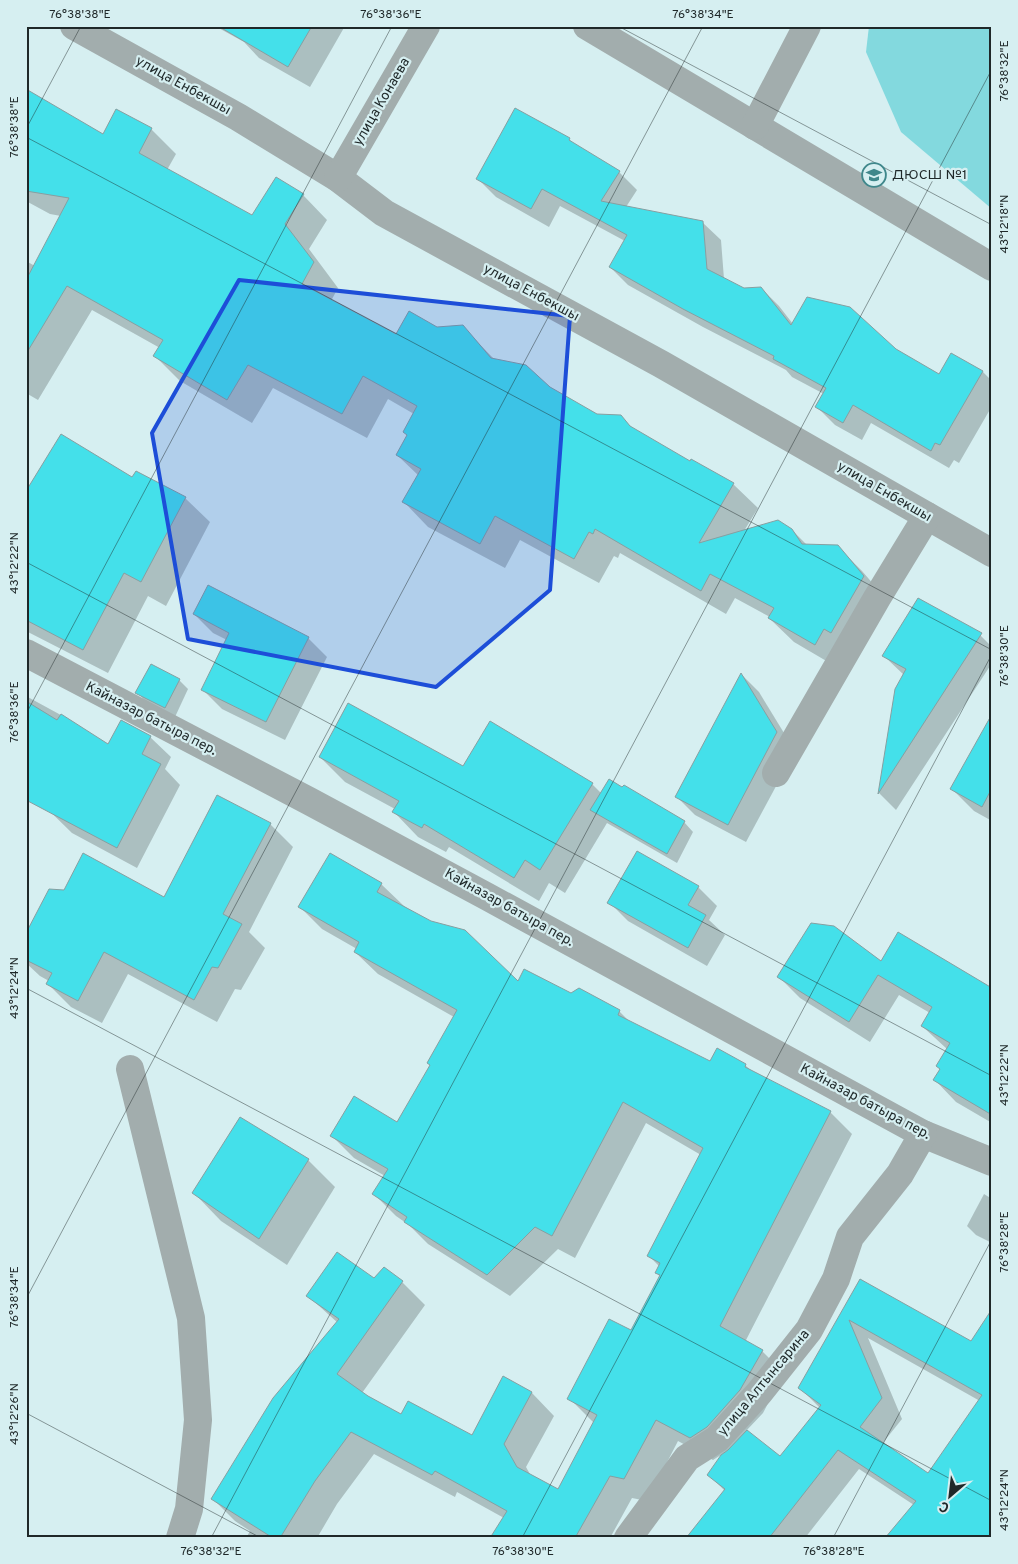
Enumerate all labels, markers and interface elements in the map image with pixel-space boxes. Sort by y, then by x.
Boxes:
text: 76°38'38"E [49,7,111,23]
text: 76°38'36"E [360,7,422,23]
text: 76°38'34"E [672,7,734,23]
text: 76°38'32"E [997,40,1013,102]
street label: улица Енбекшы [132,53,234,119]
street label: улица Конаева [350,55,414,149]
text: 76°38'38"E [7,96,23,158]
school or university icon: ДЮСШ №1 [861,162,887,188]
place label: ДЮСШ №1 [892,167,967,184]
text: 43°12'18"N [997,194,1013,254]
street label: улица Енбекшы [480,261,582,325]
street label: улица Енбекшы [834,458,934,526]
text: 43°12'22"N [7,532,23,594]
text: 76°38'30"E [997,625,1013,687]
street label: Кайназар батыра пер. [82,678,220,760]
text: 76°38'36"E [7,681,23,743]
street label: Кайназар батыра пер. [441,865,577,951]
text: 43°12'24"N [7,957,23,1019]
text: 43°12'22"N [997,1044,1013,1106]
street label: Кайназар батыра пер. [797,1060,933,1144]
text: 76°38'28"E [997,1211,1013,1273]
text: 76°38'34"E [7,1266,23,1328]
street label: улица Алтынсарина [715,1326,813,1440]
text: 43°12'26"N [7,1383,23,1445]
text: 43°12'24"N [997,1469,1013,1531]
north arrow [926,1472,976,1522]
text: С [937,1497,953,1516]
text: 76°38'32"E [180,1544,242,1560]
text: 76°38'30"E [492,1544,554,1560]
text: 76°38'28"E [803,1544,865,1560]

